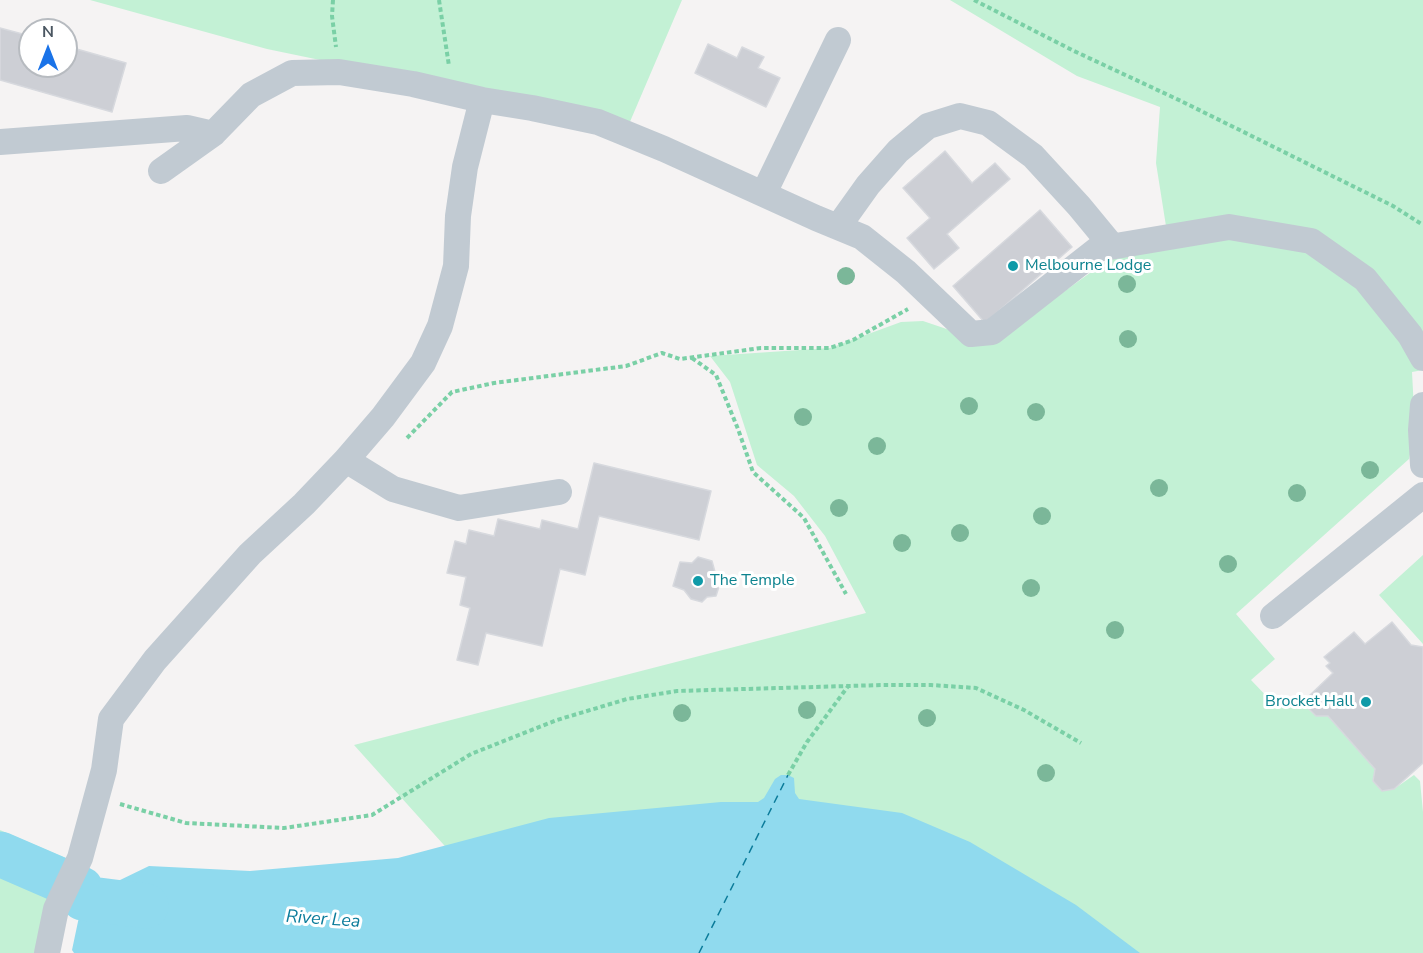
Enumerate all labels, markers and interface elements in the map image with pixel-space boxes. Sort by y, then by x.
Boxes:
north arrow [18,18,78,78]
text: N [42,21,54,43]
place label: Melbourne Lodge [1025,256,1151,276]
marker: Melbourne Lodge [1006,259,1020,273]
place label: The Temple [710,571,794,591]
marker: The Temple [691,574,705,588]
place label: Brocket Hall [1265,692,1354,712]
marker: Brocket Hall [1359,695,1373,709]
water label: River Lea [285,907,361,933]

